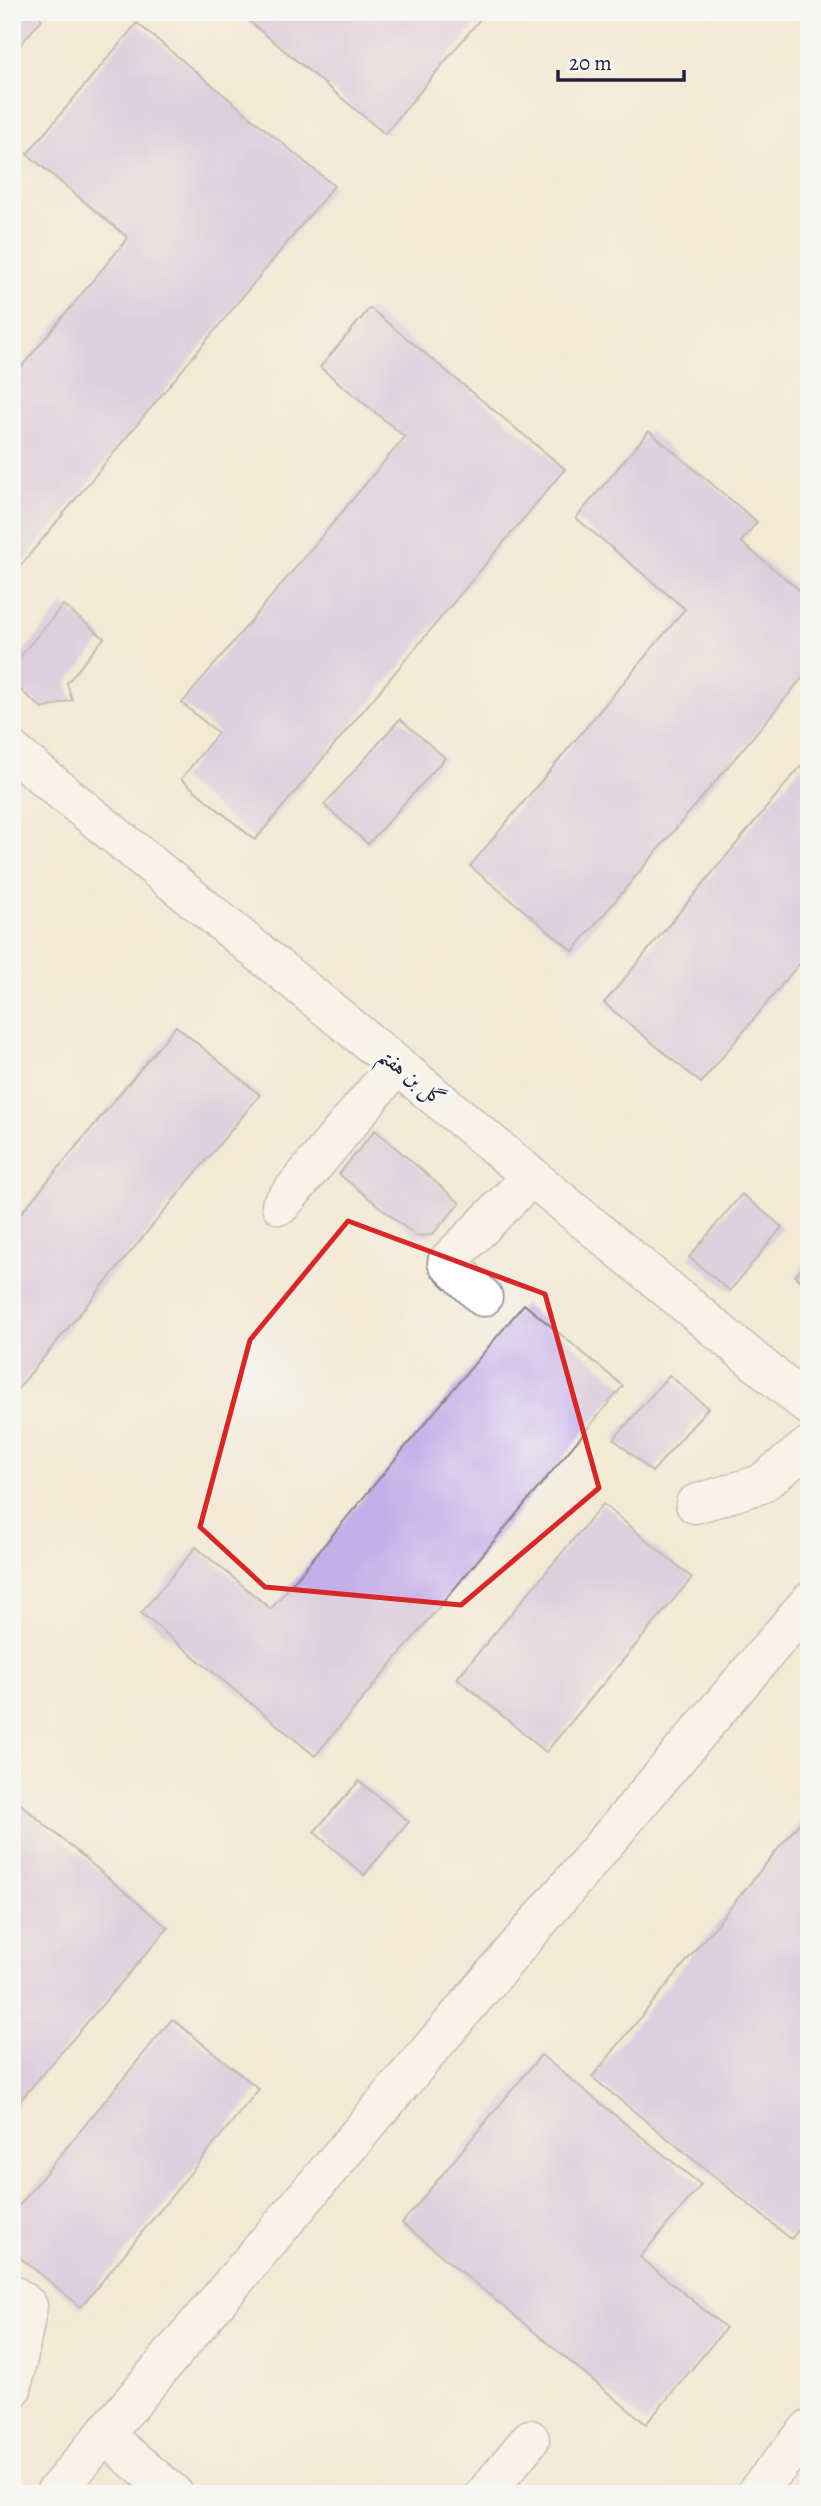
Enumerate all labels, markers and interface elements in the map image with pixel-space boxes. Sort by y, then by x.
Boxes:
scale bar [558,38,684,82]
text: 20 m [569,49,612,77]
street label: گل بن هفتم [368,1042,451,1118]

